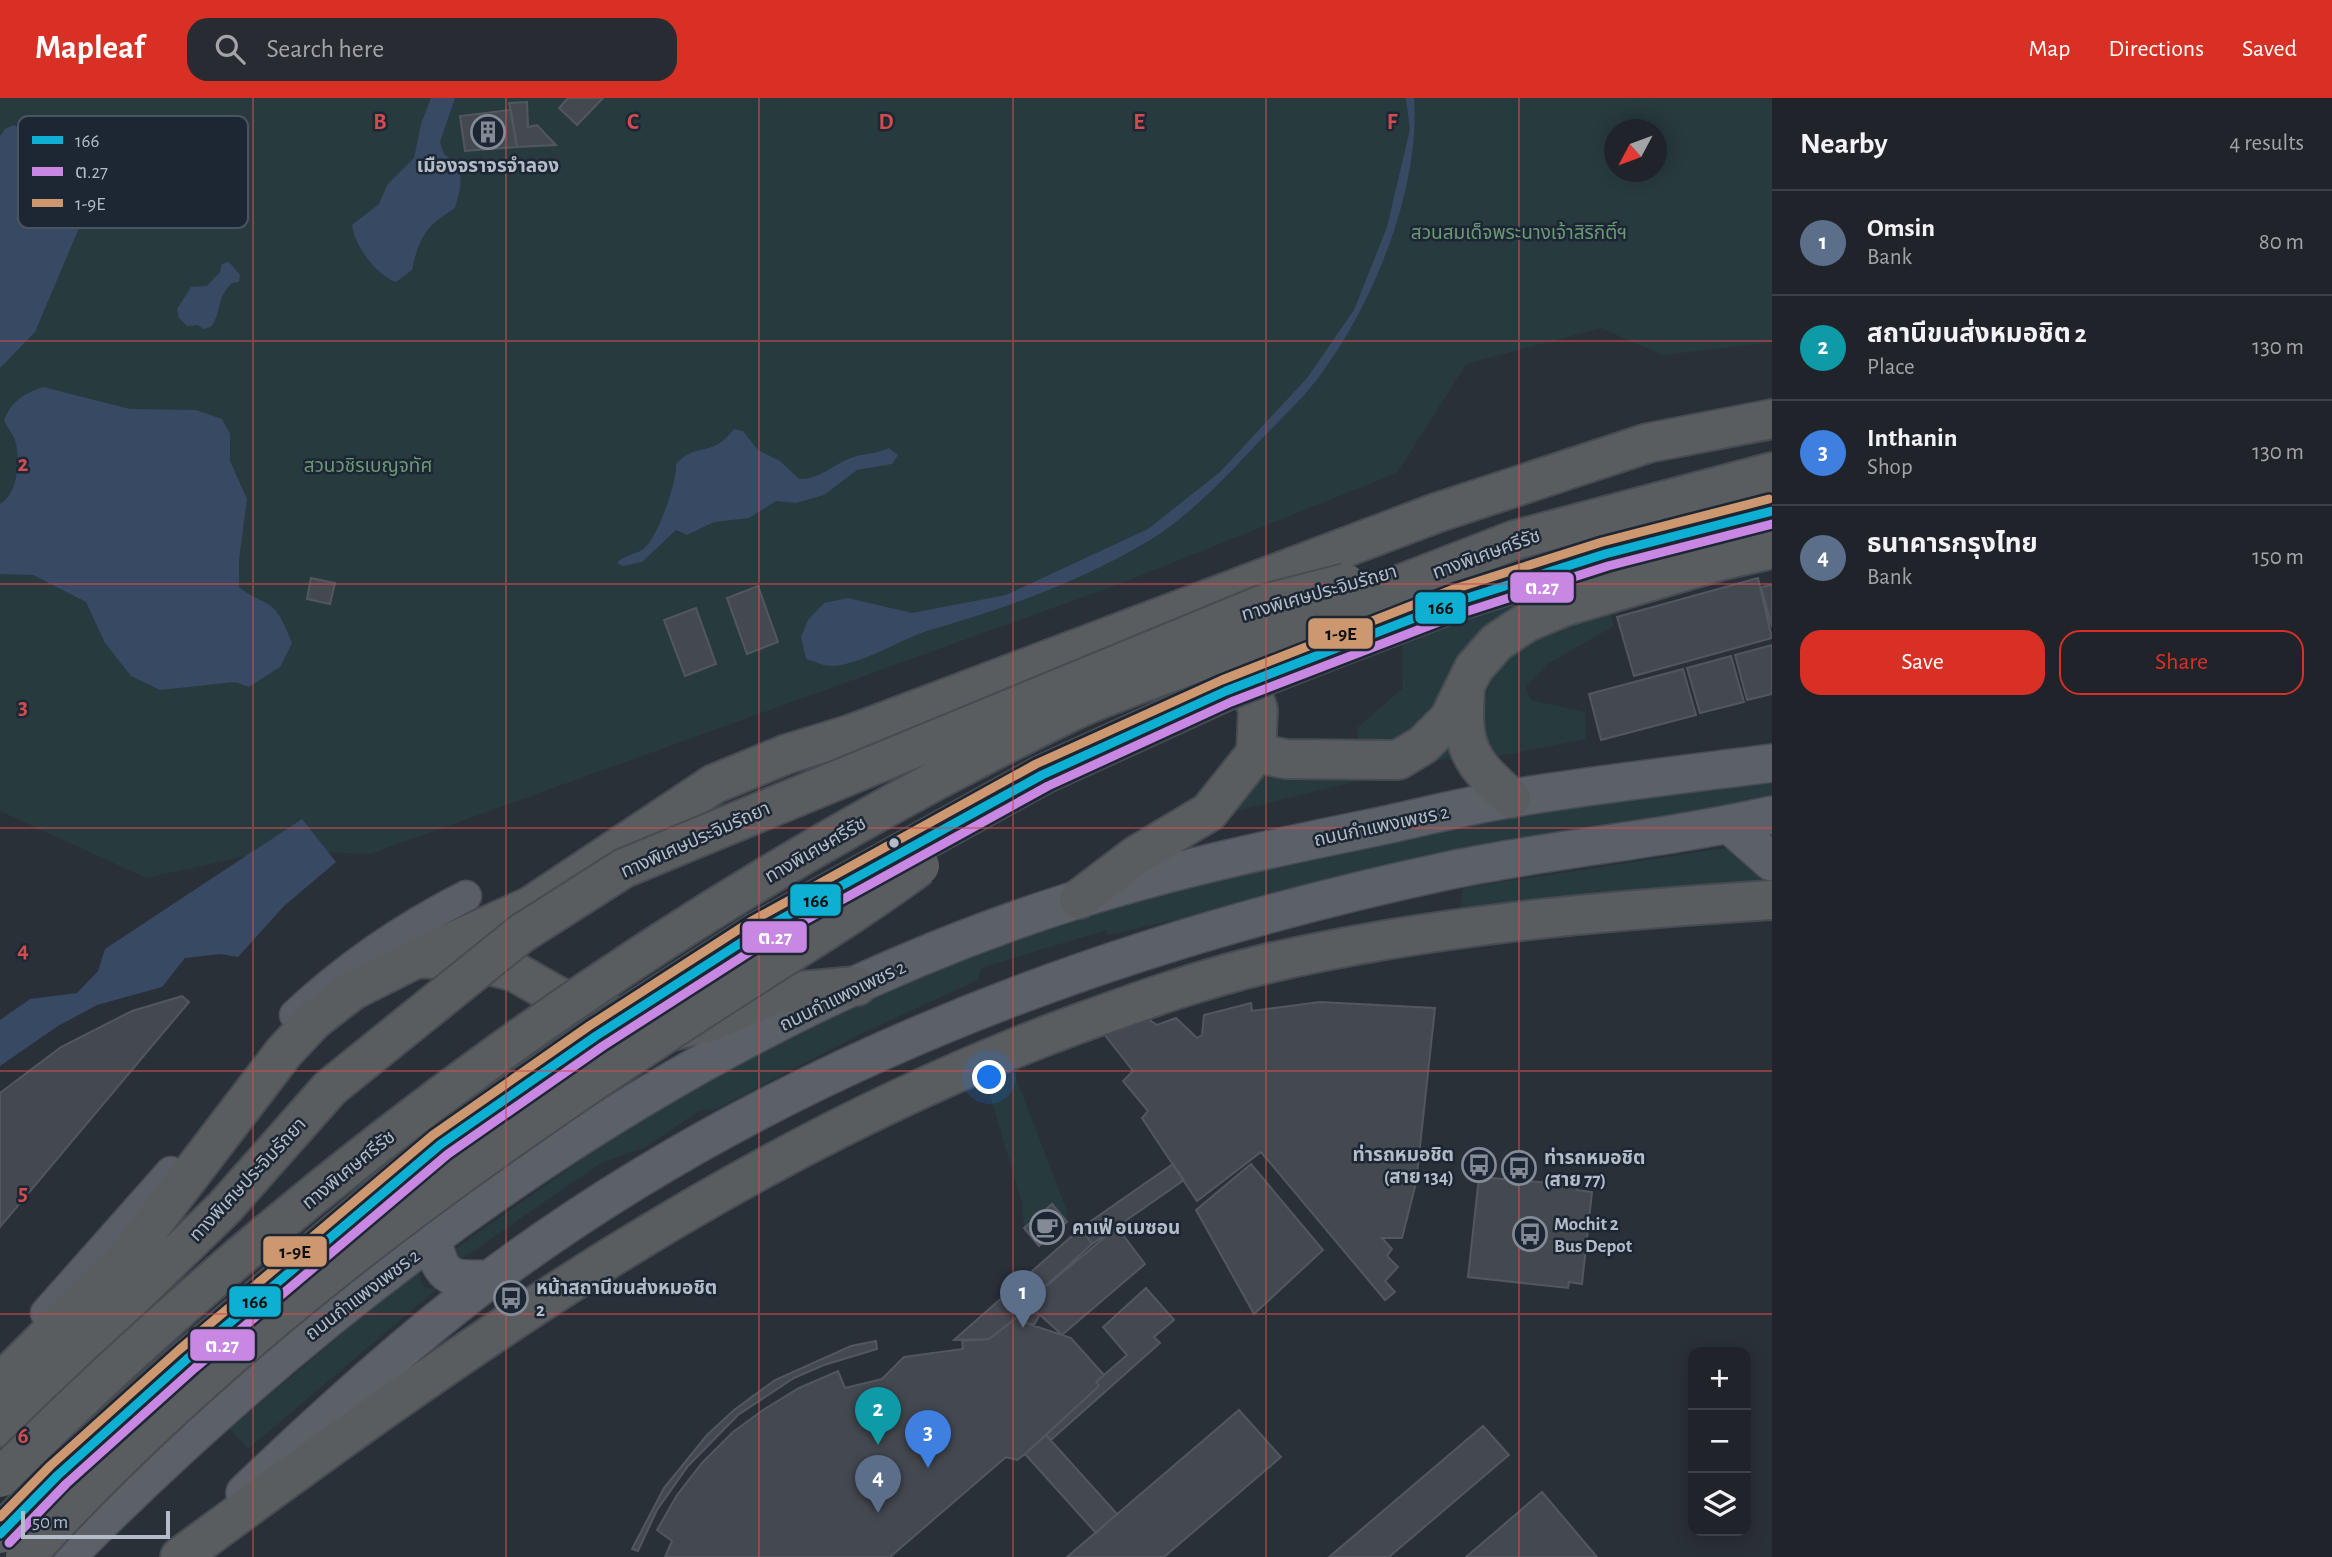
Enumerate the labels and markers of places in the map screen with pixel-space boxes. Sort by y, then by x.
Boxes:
building icon: เมืองจราจรจำลอง [469,113,507,151]
place label: เมืองจราจรจำลอง [417,156,559,176]
unlabelled marker [887,836,901,850]
place label: ท่ารถหมอชิต (สาย 134) [1353,1144,1454,1187]
bus stop icon: ท่ารถหมอชิต (สาย 134) [1460,1146,1498,1184]
place label: ท่ารถหมอชิต (สาย 77) [1544,1147,1645,1190]
bus stop icon: ท่ารถหมอชิต (สาย 77) [1500,1149,1538,1187]
cafe icon: คาเฟ่ อเมซอน [1028,1208,1066,1246]
bus stop icon: Mochit 2 Bus Depot [1511,1215,1549,1253]
place label: Mochit 2 Bus Depot [1554,1215,1633,1256]
place label: คาเฟ่ อเมซอน [1072,1217,1180,1238]
pin: 1 [1000,1270,1046,1328]
place label: หน้าสถานีขนส่งหมอชิต 2 [536,1277,717,1320]
bus stop icon: หน้าสถานีขนส่งหมอชิต 2 [492,1279,530,1317]
pin: 2 [855,1387,901,1445]
pin: 3 [905,1410,951,1468]
pin: 4 [855,1455,901,1513]

